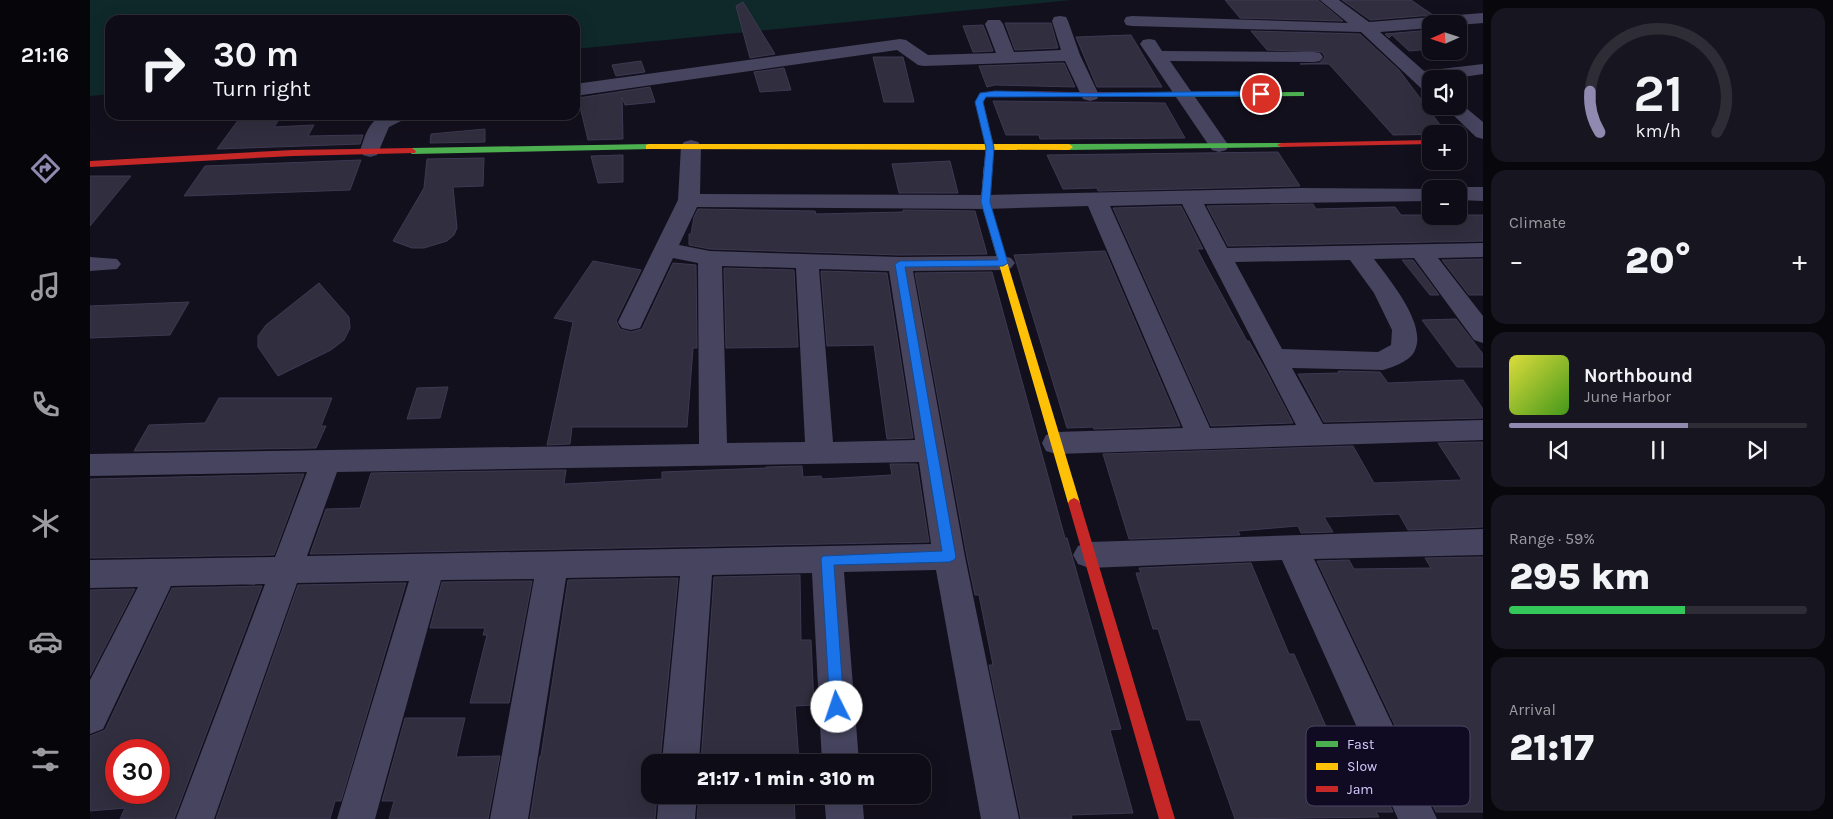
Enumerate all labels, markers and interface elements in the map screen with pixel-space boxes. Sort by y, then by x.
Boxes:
north arrow [1422,15,1468,60]
map controls [1422,15,1467,225]
text: 30 m [213,34,299,75]
icon: right [130,35,195,100]
text: 21:16 [21,42,69,68]
text: 21 [1633,63,1683,124]
button: sound [1422,70,1467,115]
pin [1240,73,1282,115]
text: Turn right [213,76,311,102]
icon: arrive [1247,80,1275,108]
text: km/h [1635,121,1681,142]
button: + [1422,125,1467,170]
icon: directions [28,151,63,186]
button: − [1422,180,1467,225]
text: Climate [1509,213,1566,232]
text: 20° [1625,238,1691,283]
text: − [1509,244,1524,277]
text: + [1792,244,1807,277]
icon: music [28,269,63,304]
text: Northbound [1584,365,1693,387]
icon: phone [28,387,63,422]
text: June Harbor [1584,387,1671,406]
icon: previous [1545,436,1573,464]
icon: pause [1644,436,1672,464]
icon: next [1743,436,1771,464]
icon: climate [28,506,63,541]
text: Range · 59% [1509,529,1595,548]
text: 295 km [1509,554,1651,599]
icon: car [28,624,63,659]
position arrow [810,680,862,732]
text: Arrival [1509,700,1556,719]
text: 21:17 [1509,725,1594,770]
legend [1306,726,1470,806]
text: Fast [1347,736,1374,753]
speed limit sign: 30 [105,739,170,804]
icon: filters [28,742,63,777]
text: Slow [1347,758,1377,775]
text: 21:17 · 1 min · 310 m [697,768,875,790]
text: Jam [1347,781,1373,798]

